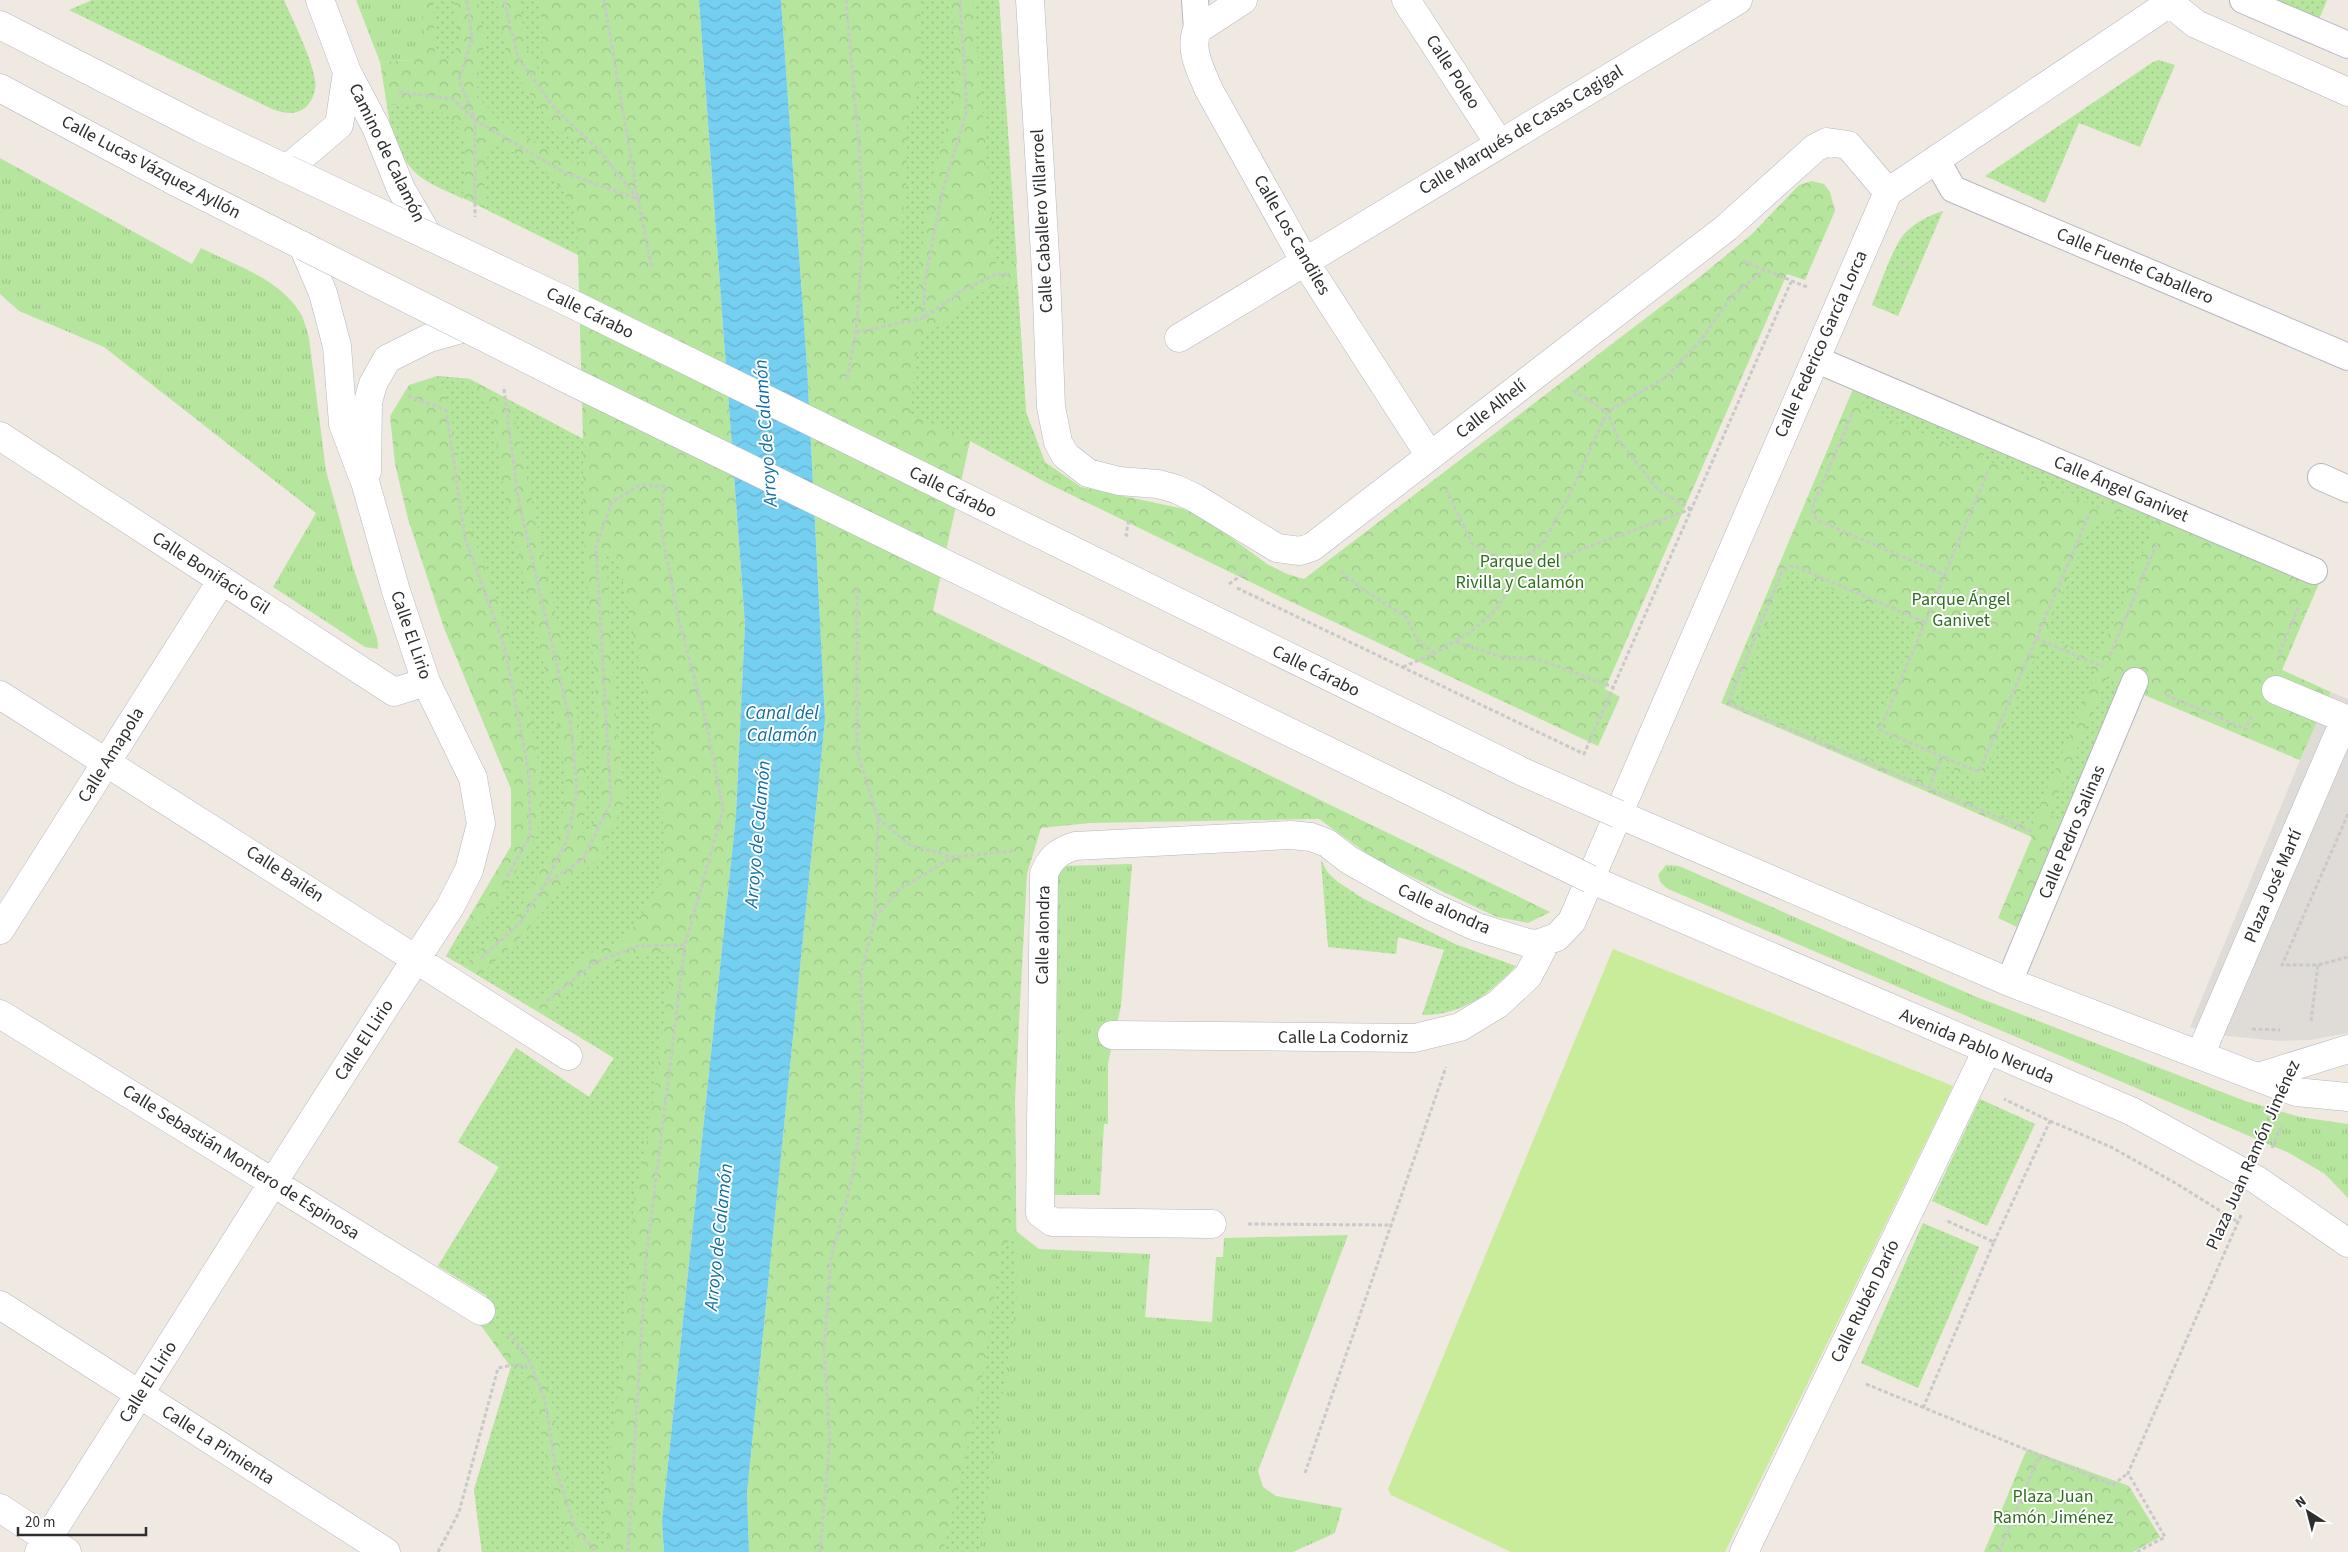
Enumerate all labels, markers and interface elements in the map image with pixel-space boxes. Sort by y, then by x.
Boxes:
street label: Calle Poleo [1420,30,1486,114]
street label: Calle Marqués de Casas Cagigal [1414,59,1628,201]
street label: Camino de Calamón [342,79,432,227]
street label: Calle Lucas Vázquez Ayllón [57,109,245,225]
street label: Calle Caballero Villarroel [1025,128,1059,314]
street label: Calle Los Candiles [1247,170,1337,300]
street label: Calle Fuente Caballero [2052,222,2218,310]
street label: Calle Federico García Lorca [1768,246,1874,442]
street label: Calle Cárabo [542,281,638,345]
water label: Arroyo de Calamón [747,358,785,509]
street label: Calle Alhelí [1451,373,1532,444]
street label: Calle Ángel Ganivet [2050,449,2192,529]
street label: Calle Cárabo [905,460,1001,524]
street label: Calle Bonifacio Gil [147,526,275,620]
park label: Parque del Rivilla y Calamón [1456,549,1584,595]
street label: Calle El Lirio [384,587,438,683]
park label: Parque Ángel Ganivet [1912,587,2010,633]
street label: Calle Cárabo [1268,639,1364,703]
water label: Canal del Calamón [745,700,819,749]
street label: Calle Amapola [72,702,150,808]
water label: Arroyo de Calamón [738,759,778,910]
street label: Calle Pedro Salinas [2032,761,2112,903]
street label: Plaza José Martí [2238,825,2308,947]
street label: Calle Bailén [241,839,329,909]
street label: Calle alondra [1394,877,1494,941]
street label: Calle alondra [1030,885,1056,985]
street label: Calle El Lirio [328,994,400,1086]
street label: Avenida Pablo Neruda [1896,1002,2058,1090]
street label: Calle La Codorniz [1278,1025,1409,1050]
street label: Plaza Juan Ramón Jiménez [2200,1056,2306,1254]
street label: Calle Sebastián Montero de Espinosa [118,1078,364,1246]
water label: Arroyo de Calamón [698,1162,740,1313]
street label: Calle Rubén Darío [1824,1235,1906,1367]
street label: Calle El Lirio [113,1336,183,1428]
street label: Calle La Pimienta [157,1399,279,1491]
park label: Plaza Juan Ramón Jiménez [1993,1484,2114,1530]
north arrow [2283,1487,2333,1537]
text: N [2291,1491,2311,1513]
scale bar [18,1504,145,1536]
text: 20 m [25,1512,55,1533]

